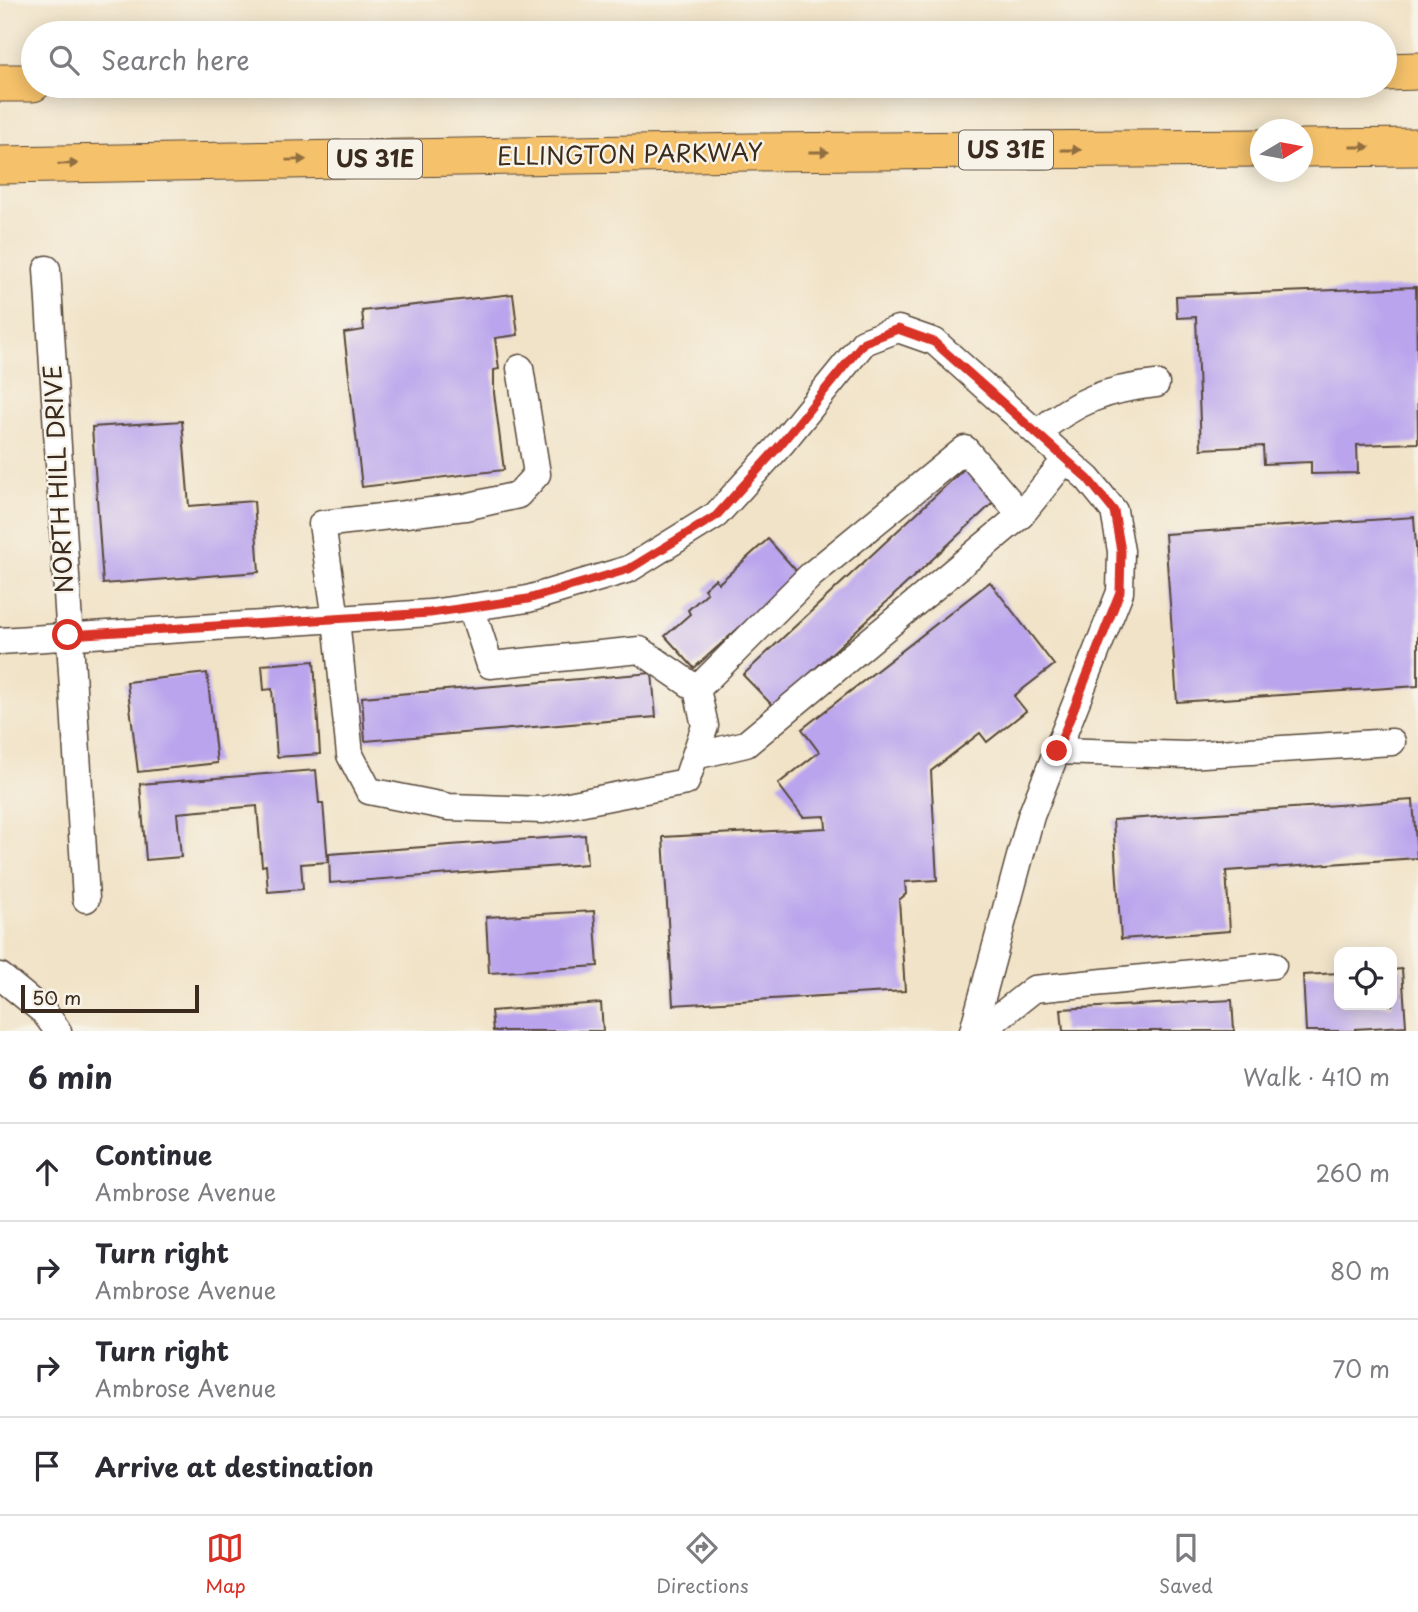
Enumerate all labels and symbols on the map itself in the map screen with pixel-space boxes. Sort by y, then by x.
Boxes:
north arrow [1250,119,1313,182]
road number: US 31E [959,130,1053,169]
street label: ELLINGTON PARKWAY [497,133,763,173]
road number: US 31E [328,140,422,178]
one-way arrow [1349,141,1371,153]
one-way arrow [1060,144,1082,156]
one-way arrow [808,146,830,158]
one-way arrow [285,155,307,166]
one-way arrow [57,158,79,170]
street label: NORTH HILL DRIVE [33,364,81,594]
route start [52,619,83,650]
route end [1041,735,1072,766]
scale bar [21,982,200,1014]

